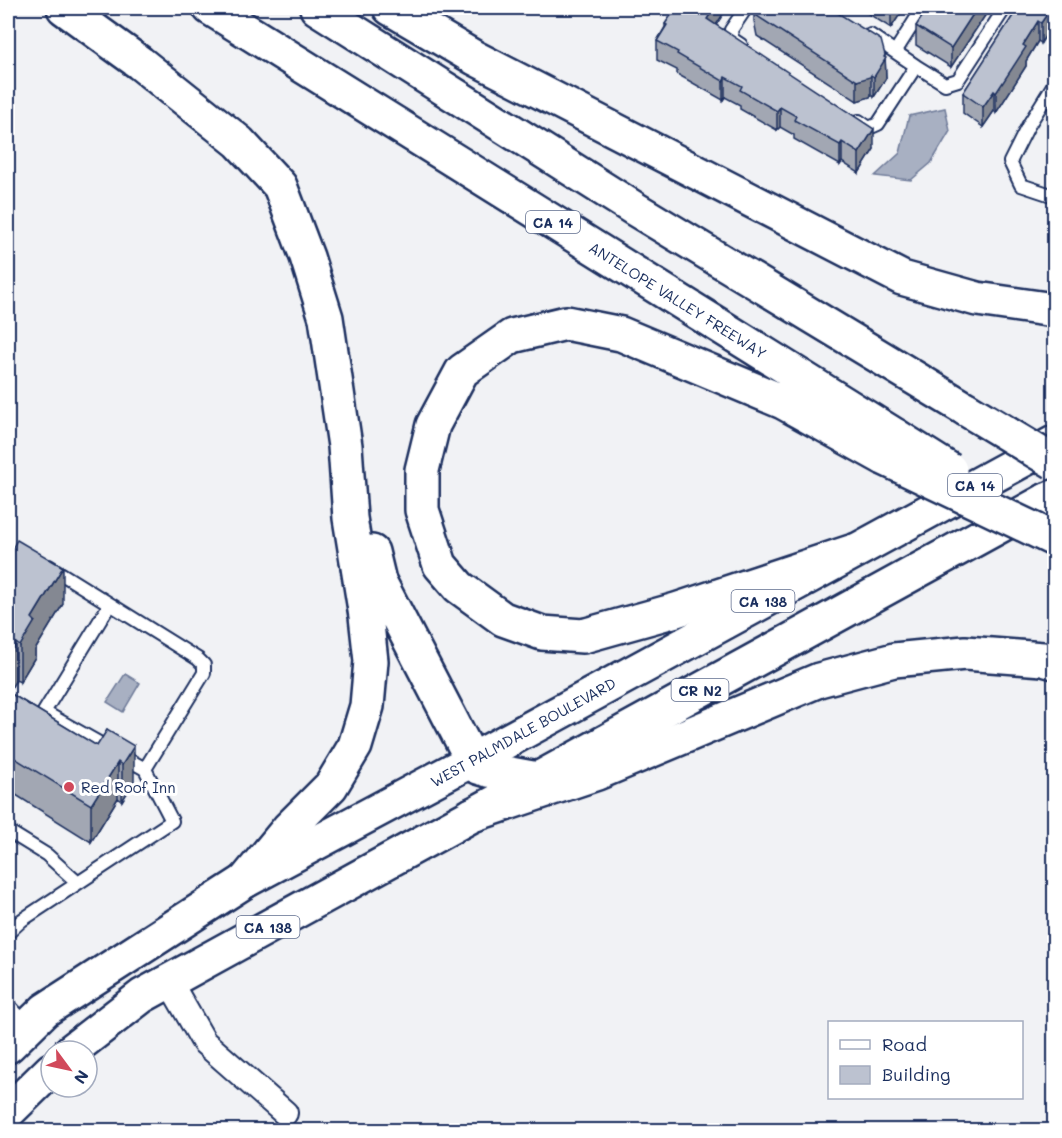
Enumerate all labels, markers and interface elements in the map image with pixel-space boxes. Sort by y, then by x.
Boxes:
road number: CA 14 [526,211,580,233]
street label: ANTELOPE VALLEY FREEWAY [585,237,771,363]
road number: CA 14 [948,474,1002,496]
road number: CA 138 [732,590,795,612]
street label: WEST PALMDALE BOULEVARD [427,673,619,791]
road number: CR N2 [672,679,728,701]
place label: Red Roof Inn [81,777,175,797]
marker: Red Roof Inn [62,780,76,794]
road number: CA 138 [236,916,300,938]
legend [828,1021,1023,1099]
text: Road [882,1032,927,1056]
north arrow [39,1039,99,1099]
text: Building [882,1062,950,1086]
text: N [70,1067,94,1088]

